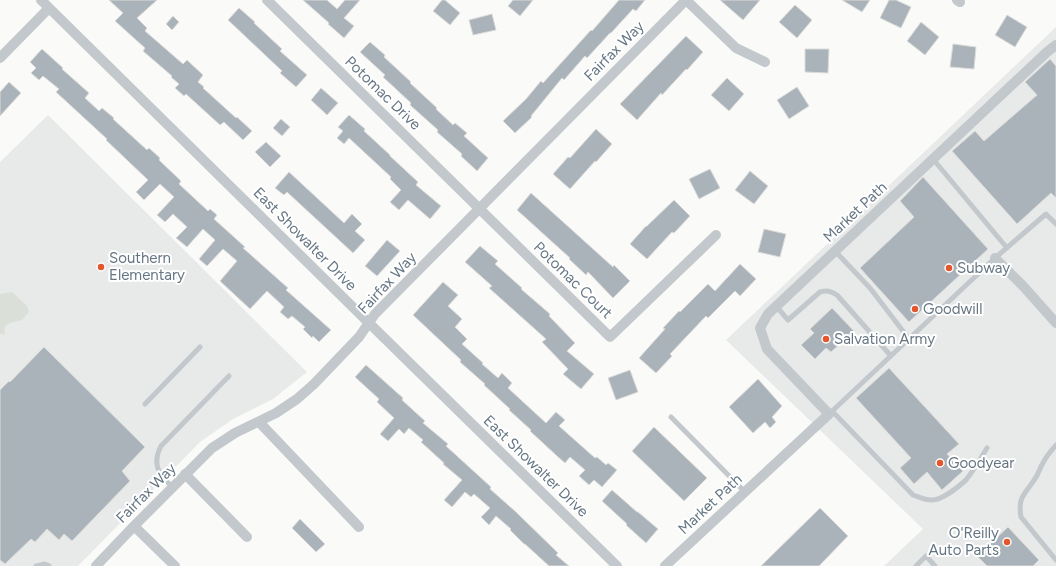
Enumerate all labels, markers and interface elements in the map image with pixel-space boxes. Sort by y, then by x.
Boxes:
street label: Fairfax Way [580,17,648,85]
street label: Potomac Drive [341,52,425,134]
street label: Market Path [819,178,891,246]
street label: East Showalter Drive [250,184,360,294]
street label: Potomac Court [530,238,616,322]
street label: Fairfax Way [354,248,420,317]
place label: Southern Elementary [109,249,185,284]
place label: Subway [957,259,1010,277]
marker: Southern Elementary [96,262,106,272]
marker: Subway [944,263,954,273]
place label: Goodwill [923,300,982,318]
marker: Goodwill [910,304,920,314]
place label: Salvation Army [834,330,935,348]
marker: Salvation Army [821,334,831,344]
street label: East Showalter Drive [480,411,592,521]
place label: Goodyear [948,454,1014,472]
marker: Goodyear [935,458,945,468]
street label: Fairfax Way [112,459,180,527]
street label: Market Path [674,470,746,538]
place label: O'Reilly Auto Parts [929,524,999,559]
marker: O'Reilly Auto Parts [1002,537,1012,547]

